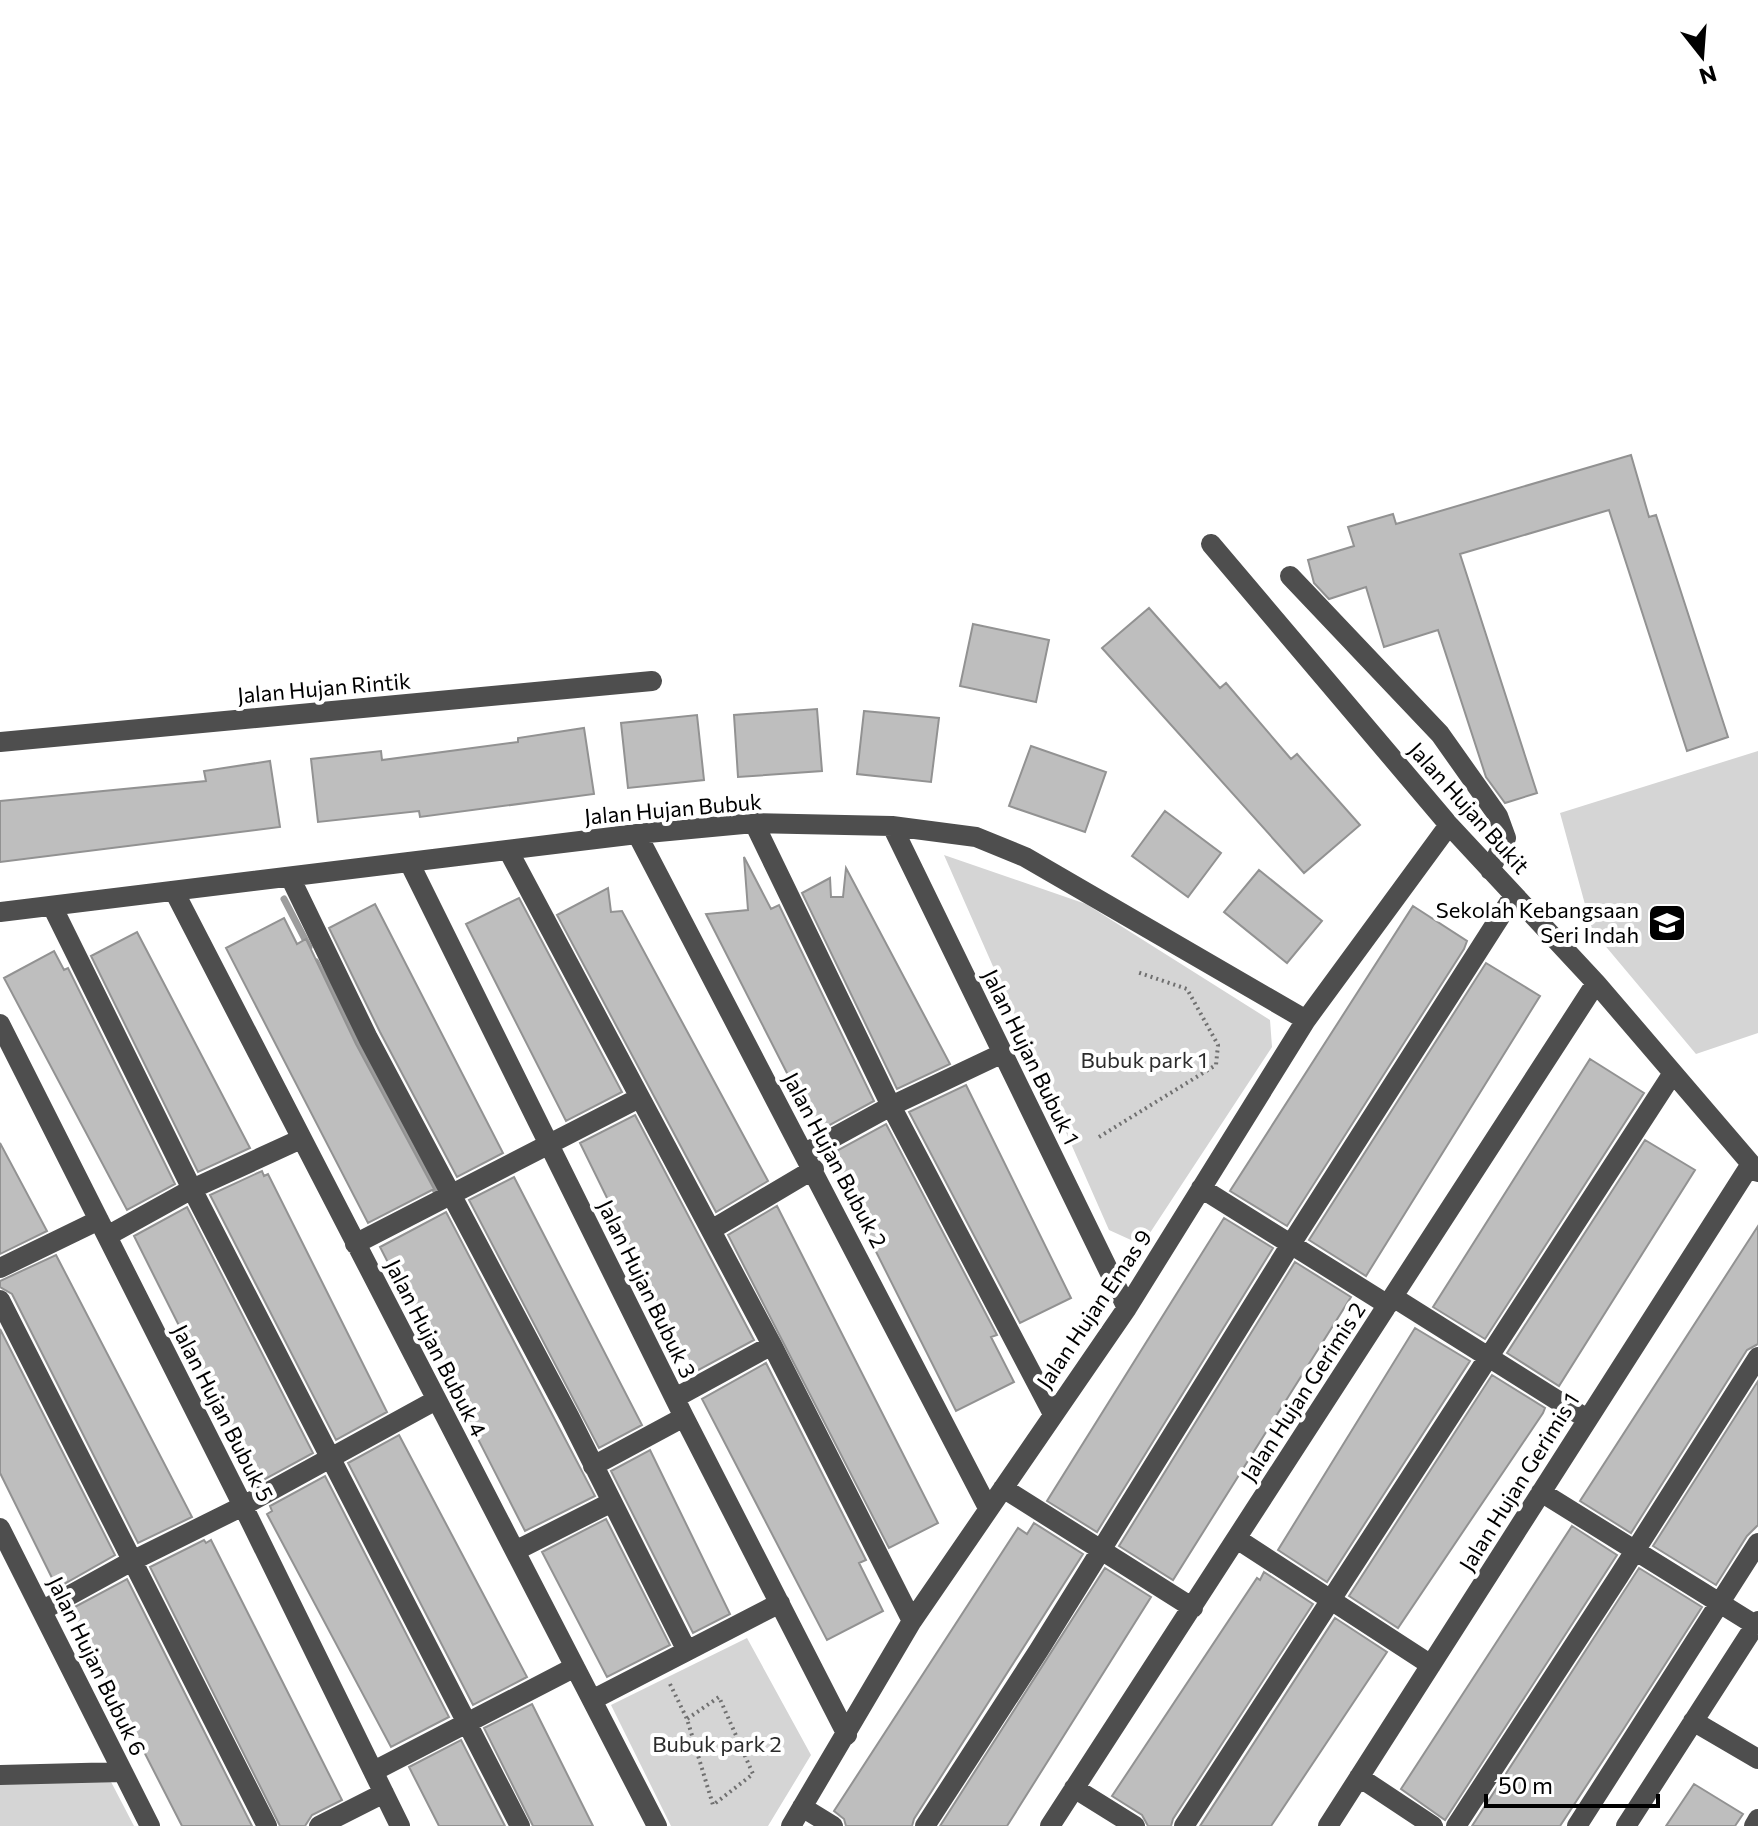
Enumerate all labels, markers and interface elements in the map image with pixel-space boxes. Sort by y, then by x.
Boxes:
north arrow [1662,16,1742,96]
text: N [1696,60,1720,91]
street label: Jalan Hujan Rintik [236,666,412,709]
street label: Jalan Hujan Bukit [1403,736,1535,879]
street label: Jalan Hujan Bubuk [583,787,763,830]
place label: Sekolah Kebangsaan Seri Indah [1436,896,1639,948]
school or university icon: Sekolah Kebangsaan Seri Indah [1646,902,1688,944]
street label: Jalan Hujan Bubuk 1 [977,965,1086,1149]
park label: Bubuk park 1 [1081,1046,1207,1073]
street label: Jalan Hujan Bubuk 2 [778,1067,893,1252]
street label: Jalan Hujan Bubuk 3 [593,1195,702,1382]
street label: Jalan Hujan Emas 9 [1030,1224,1157,1393]
street label: Jalan Hujan Bubuk 4 [380,1254,493,1441]
street label: Jalan Hujan Gerimis 2 [1235,1297,1371,1486]
street label: Jalan Hujan Bubuk 5 [167,1320,280,1506]
street label: Jalan Hujan Gerimis 1 [1453,1388,1584,1576]
street label: Jalan Hujan Bubuk 6 [42,1572,153,1760]
park label: Bubuk park 2 [652,1730,782,1757]
scale bar [1486,1758,1658,1808]
text: 50 m [1498,1770,1553,1799]

